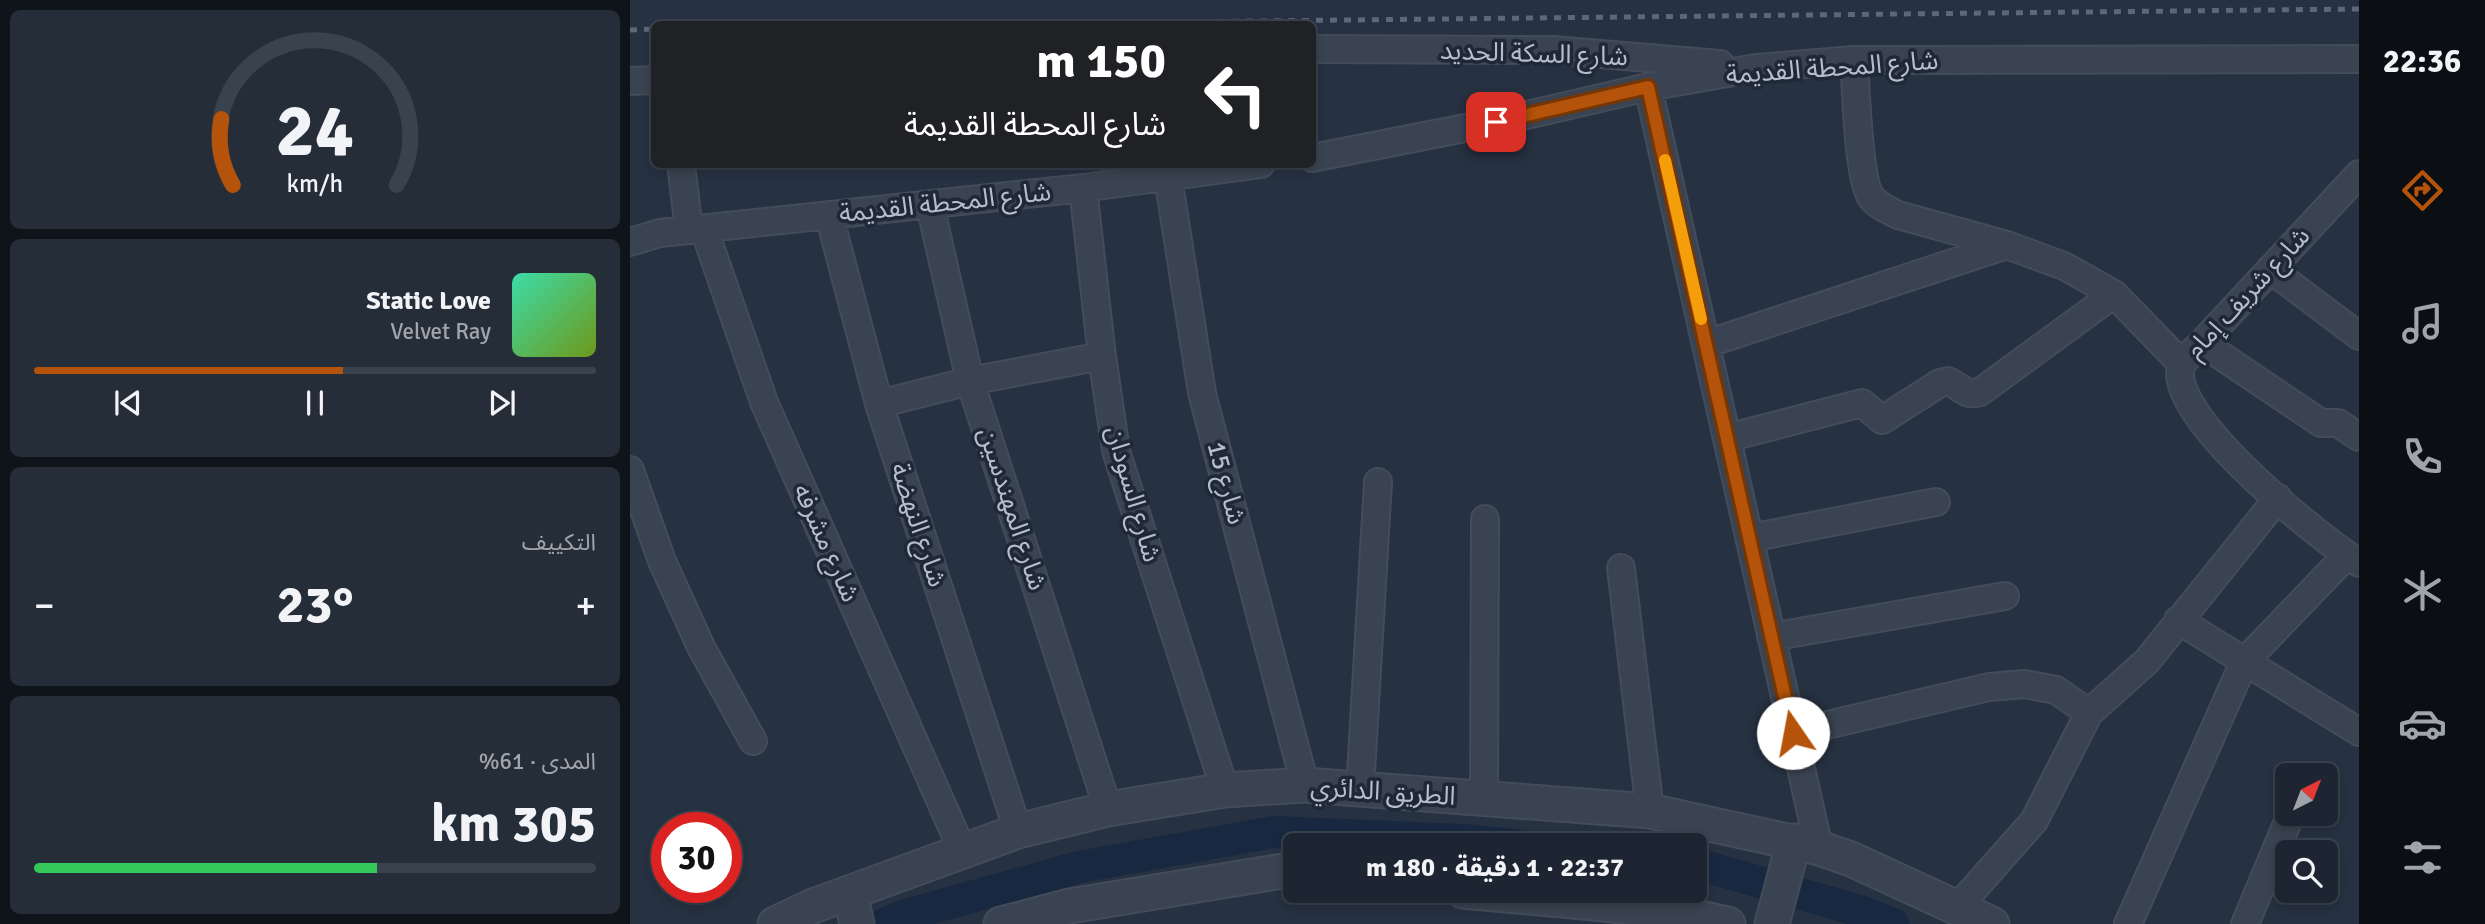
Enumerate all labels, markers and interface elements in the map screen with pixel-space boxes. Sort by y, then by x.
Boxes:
text: 150 m [1036,31,1166,91]
street label: شارع السكة الحديد [1439,35,1628,75]
text: 22:36 [2383,42,2461,81]
street label: شارع المحطة القديمة [1725,45,1939,93]
icon: left [1190,49,1281,140]
text: 24 [276,88,354,177]
pin [1466,92,1526,152]
icon: arrive [1477,103,1515,141]
text: شارع المحطة القديمة [904,105,1166,144]
icon: directions [2398,166,2447,215]
text: km/h [287,168,343,199]
street label: شارع المحطة القديمة [837,176,1053,232]
street label: شارع شريف إمام [2179,221,2319,367]
text: Static Love [366,285,491,317]
icon: music [2398,299,2447,348]
text: Velvet Ray [390,317,491,346]
icon: previous [109,384,147,422]
icon: pause [296,384,334,422]
icon: next [483,384,521,422]
street label: شارع السودان [1096,422,1168,566]
street label: شارع المهندسين [969,424,1053,595]
icon: phone [2398,432,2447,481]
street label: شارع 15 [1198,438,1252,528]
street label: شارع النهضة [881,459,953,592]
street label: شارع مشرفه [784,479,866,608]
text: التكييف [522,528,596,557]
icon: climate [2398,566,2447,615]
text: 23° [277,573,353,637]
text: − [34,582,55,629]
text: + [575,582,596,629]
position arrow [1756,696,1830,770]
icon: car [2398,699,2447,748]
text: المدى · 61% [479,747,596,776]
north arrow [2275,763,2338,826]
map controls [2275,763,2338,903]
street label: الطريق الدائري [1309,771,1457,816]
text: 305 km [431,792,596,856]
speed limit sign: 30 [651,812,742,903]
icon: filters [2398,833,2447,882]
button: search [2275,840,2338,903]
text: 22:37 · 1 دقيقة · 180 m [1366,852,1624,884]

